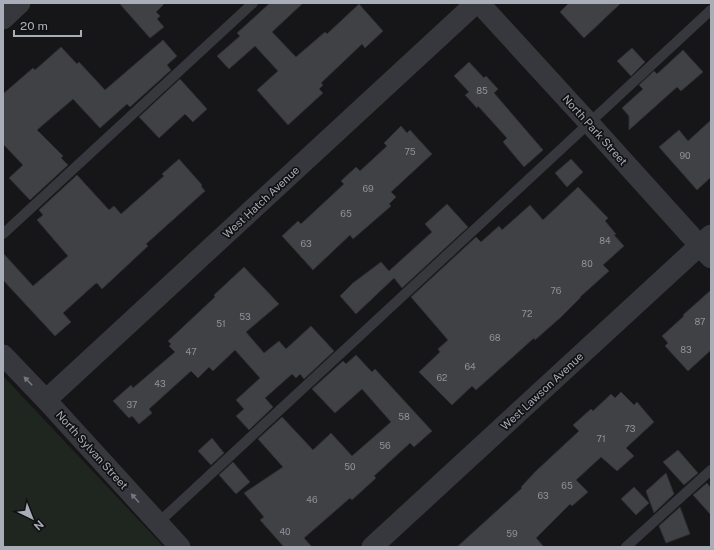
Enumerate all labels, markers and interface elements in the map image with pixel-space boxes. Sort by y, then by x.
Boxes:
scale bar [14,12,81,38]
text: 20 m [20,19,48,33]
house number: 85 [476,85,488,96]
street label: North Park Street [560,92,630,168]
house number: 75 [404,146,416,157]
house number: 90 [679,150,691,161]
street label: West Hatch Avenue [220,164,302,240]
house number: 69 [362,183,374,194]
house number: 65 [340,208,352,219]
house number: 84 [599,235,611,246]
house number: 63 [300,238,312,249]
house number: 80 [581,258,593,269]
house number: 76 [551,285,562,296]
house number: 72 [522,308,532,319]
house number: 53 [239,311,251,322]
house number: 87 [694,316,706,327]
house number: 51 [216,318,226,329]
house number: 68 [489,332,501,343]
house number: 83 [680,344,692,355]
house number: 47 [185,346,197,357]
street label: West Lawson Avenue [499,350,585,432]
house number: 64 [464,361,476,372]
house number: 62 [437,372,447,383]
one-way arrow [23,376,33,386]
house number: 43 [154,378,166,389]
house number: 37 [127,399,137,410]
street label: North Sylvan Street [54,408,130,492]
house number: 58 [398,411,410,422]
house number: 73 [625,423,636,434]
house number: 71 [596,433,606,444]
house number: 56 [379,440,391,451]
house number: 50 [344,461,356,472]
house number: 65 [561,480,573,491]
house number: 63 [537,490,549,501]
one-way arrow [130,493,139,503]
house number: 46 [306,494,318,505]
north arrow [12,498,52,538]
text: N [32,518,46,533]
house number: 40 [279,526,291,537]
house number: 59 [506,528,518,539]

